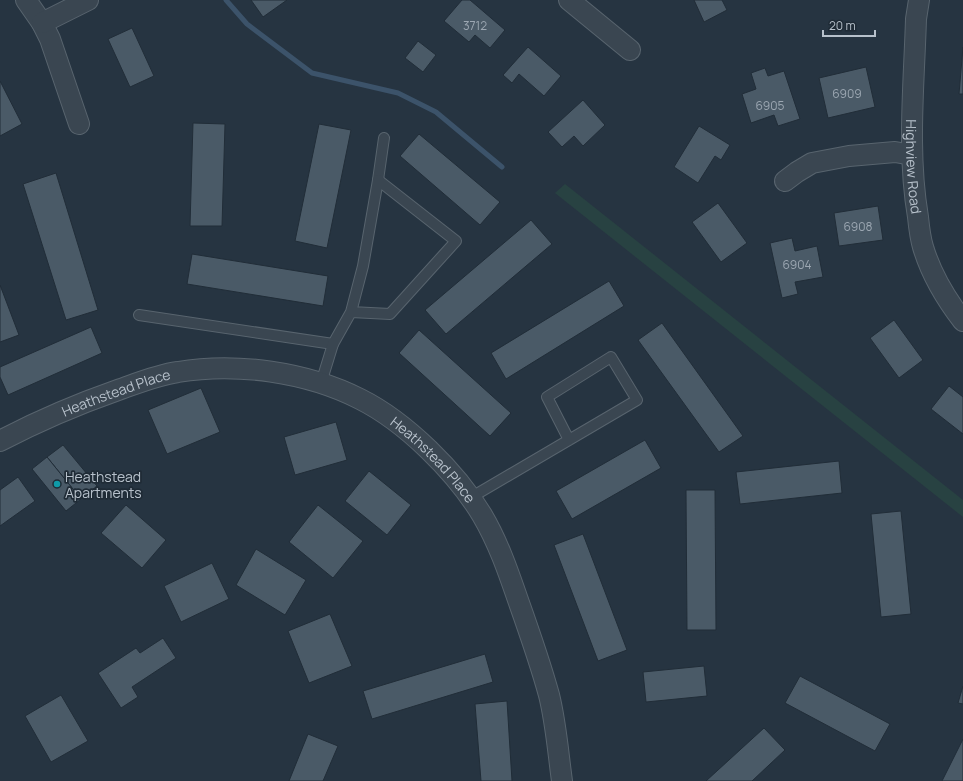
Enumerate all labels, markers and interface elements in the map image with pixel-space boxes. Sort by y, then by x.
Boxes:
scale bar [823,12,875,38]
house number: 3712 [463,17,487,34]
text: 20 m [829,17,856,34]
house number: 6909 [832,85,862,102]
house number: 6905 [755,97,785,114]
street label: Highview Road [902,119,927,215]
house number: 6908 [843,218,873,235]
house number: 6904 [782,256,812,273]
street label: Heathstead Place [59,364,172,420]
street label: Heathstead Place [387,412,480,506]
place label: Heathstead Apartments [65,467,142,502]
marker: Heathstead Apartments [52,479,62,489]

